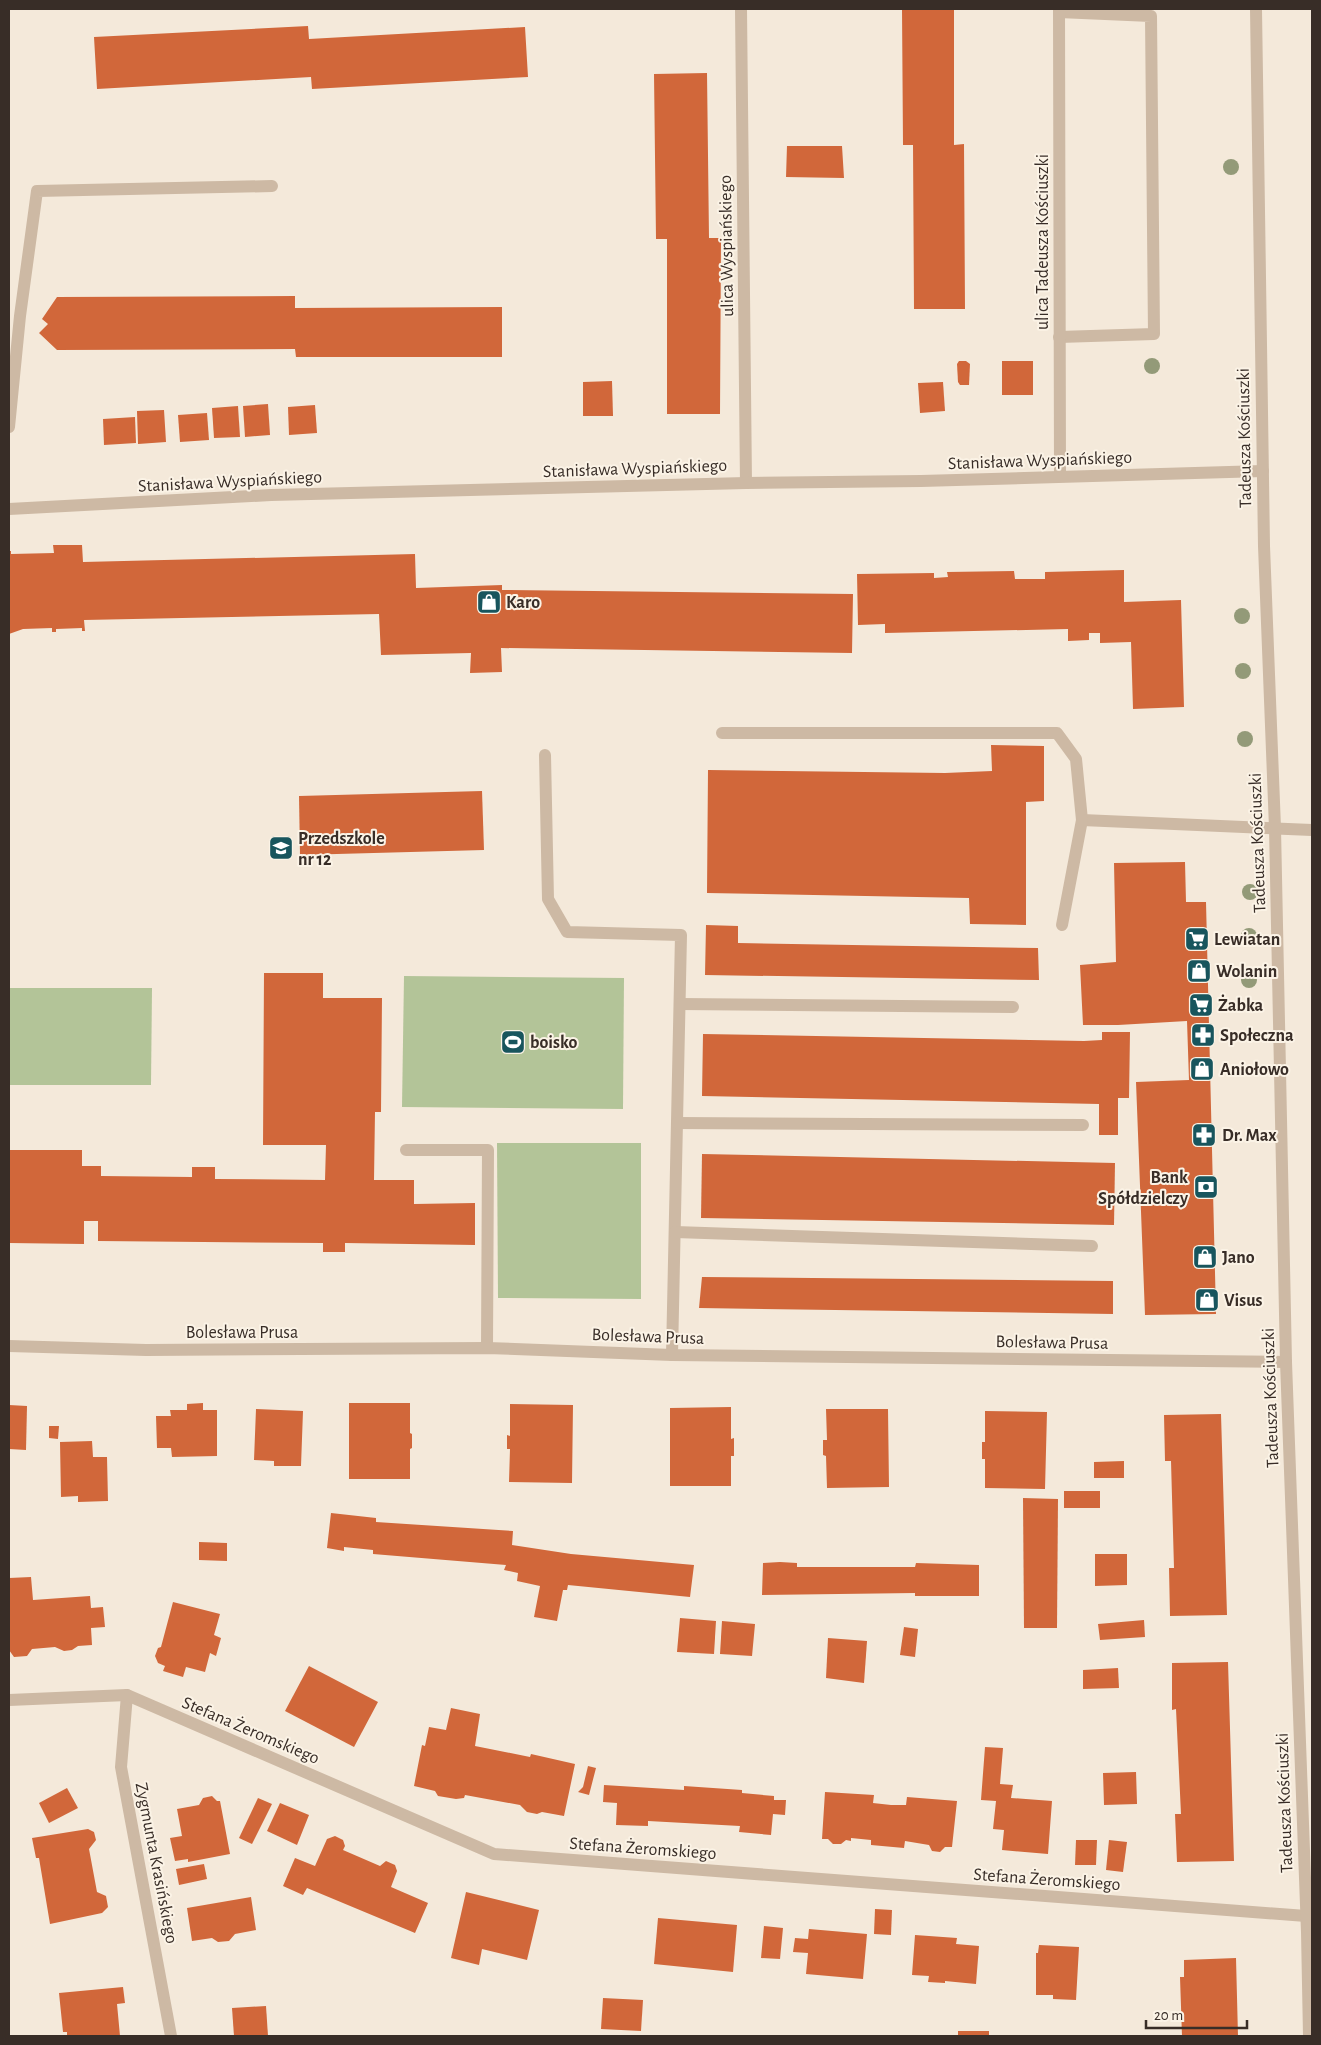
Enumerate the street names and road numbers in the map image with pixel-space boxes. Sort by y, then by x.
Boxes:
street label: ulica Tadeusza Kościuszki [1034,154,1052,330]
street label: ulica Wyspiańskiego [717,175,737,317]
street label: Tadeusza Kościuszki [1235,368,1255,508]
street label: Stanisława Wyspiańskiego [948,449,1133,473]
street label: Stanisława Wyspiańskiego [543,457,728,481]
street label: Stanisława Wyspiańskiego [137,468,323,496]
street label: Tadeusza Kościuszki [1247,773,1269,913]
street label: Bolesława Prusa [186,1324,298,1342]
street label: Bolesława Prusa [591,1326,705,1348]
street label: Tadeusza Kościuszki [1260,1328,1282,1468]
street label: Bolesława Prusa [995,1333,1108,1353]
street label: Stefana Żeromskiego [179,1692,323,1768]
street label: Tadeusza Kościuszki [1274,1733,1296,1873]
street label: Zygmunta Krasińskiego [132,1781,181,1945]
street label: Stefana Żeromskiego [569,1833,717,1863]
street label: Stefana Żeromskiego [973,1864,1121,1894]

